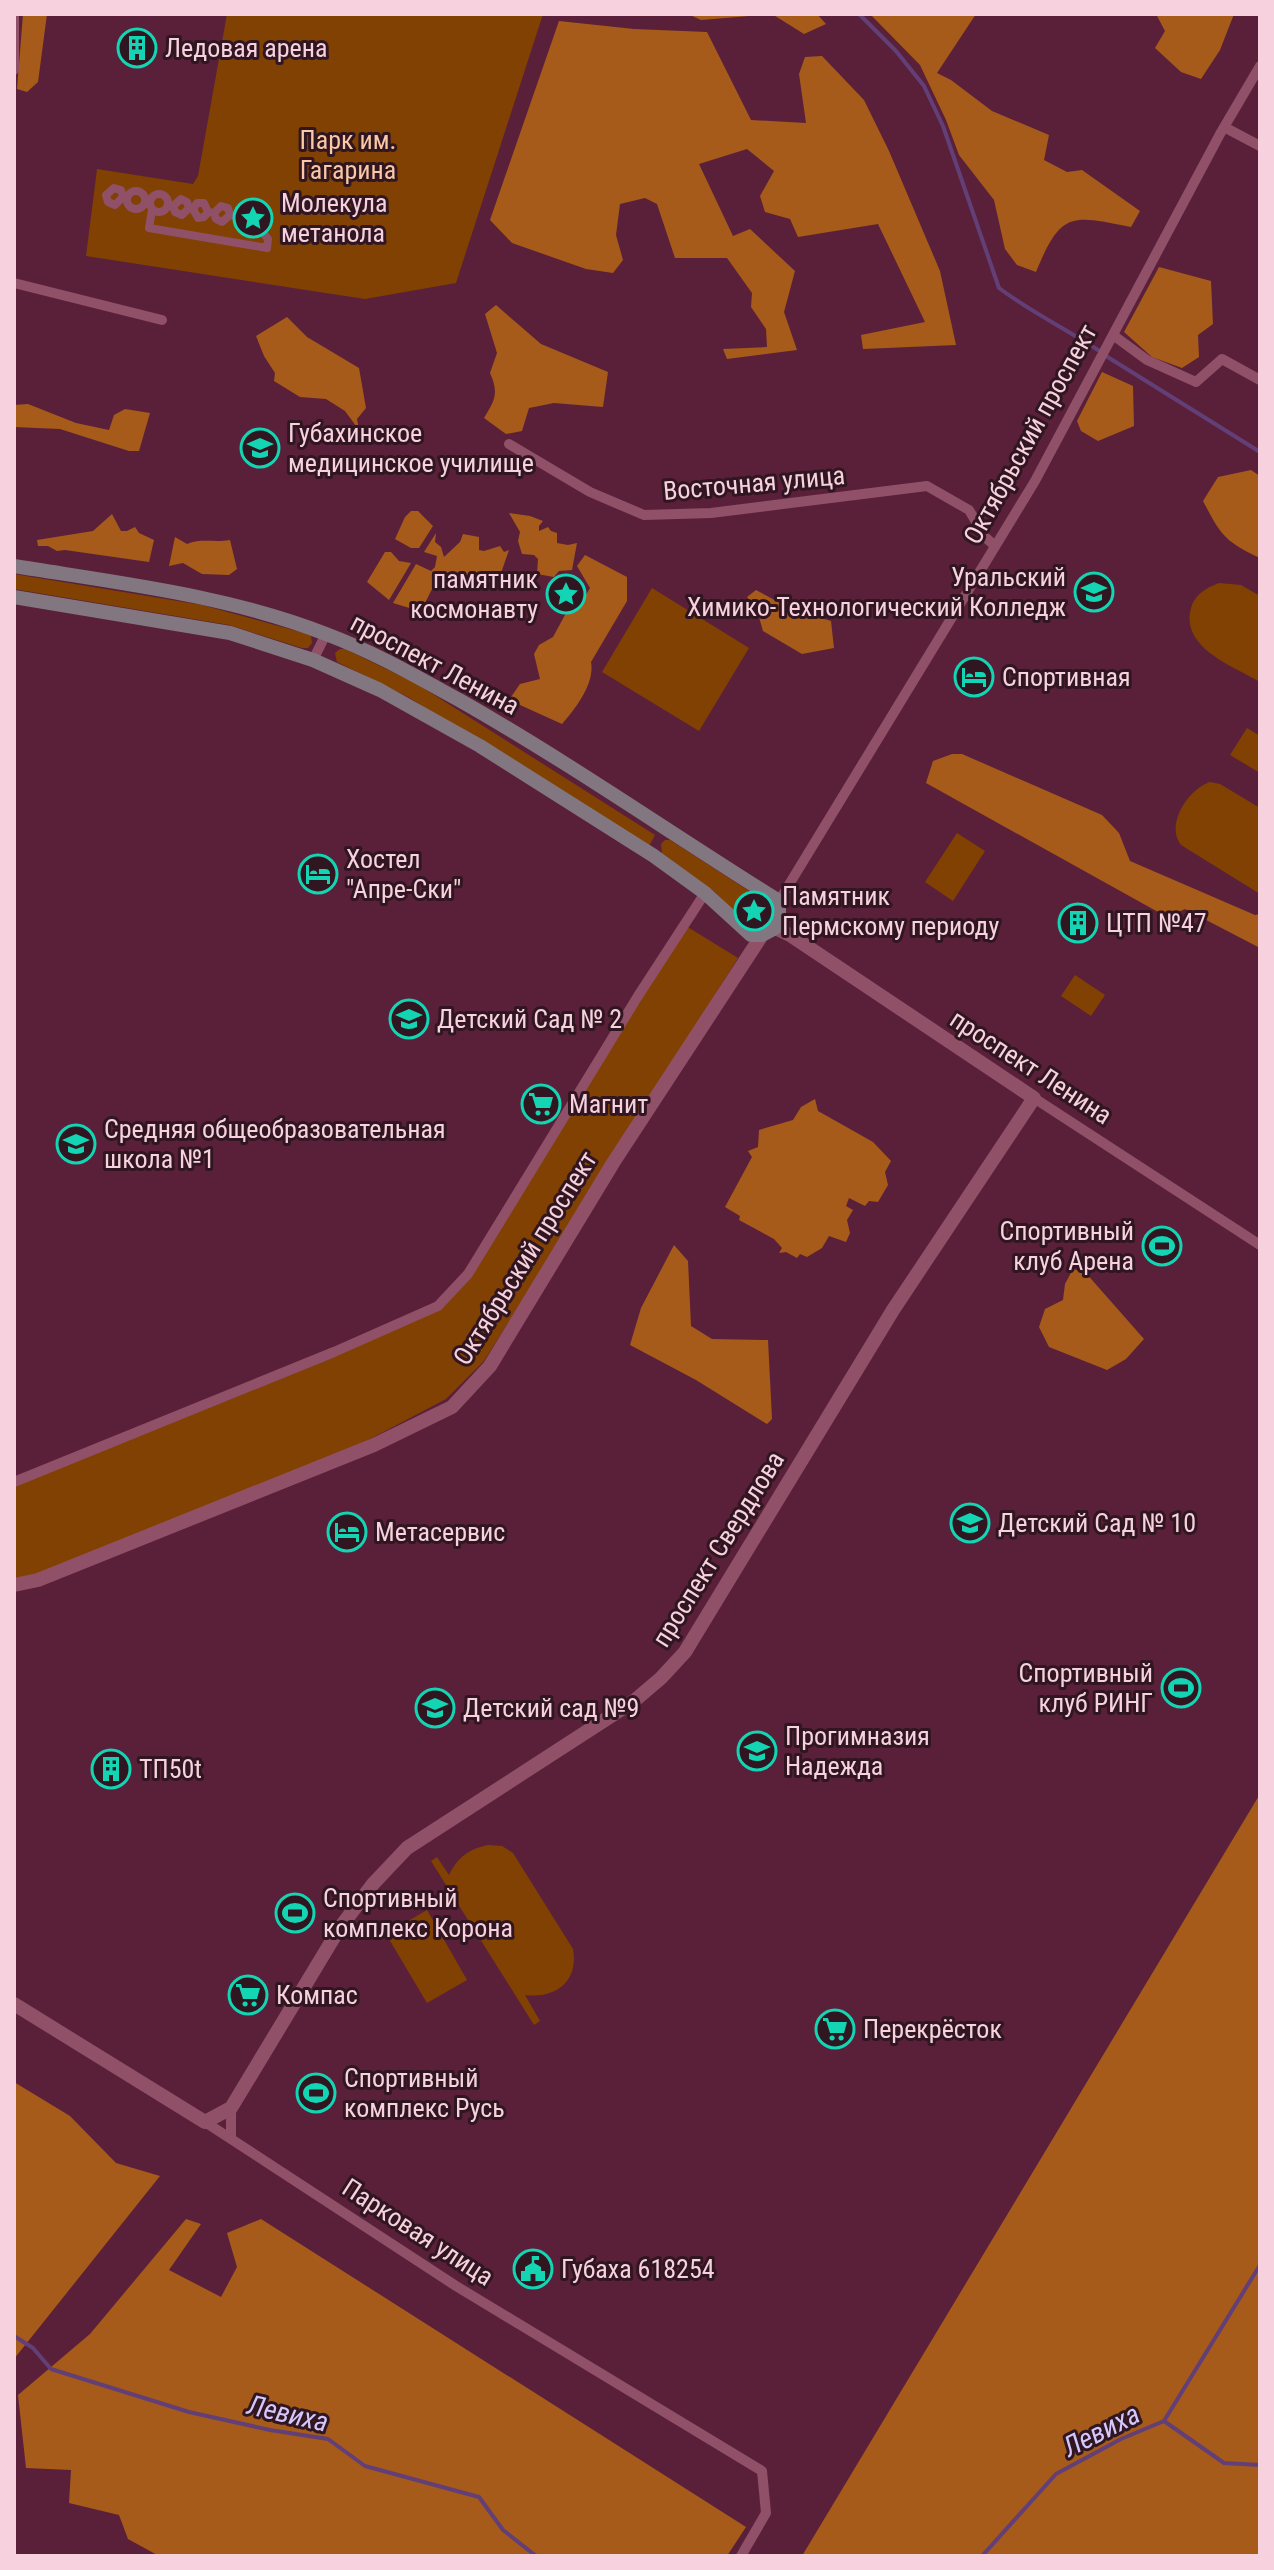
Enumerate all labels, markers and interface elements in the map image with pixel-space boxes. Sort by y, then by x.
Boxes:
building icon: Ледовая арена [116,27,158,69]
place label: Ледовая арена [165,33,327,63]
park label: Парк им. Гагарина [300,125,396,185]
place label: Молекула метанола [281,188,387,248]
place icon: Молекула метанола [232,197,274,239]
street label: Октябрьский проспект [957,319,1103,549]
place label: Губахинское медицинское училище [288,418,534,478]
school or university icon: Губахинское медицинское училище [239,427,281,469]
street label: Восточная улица [662,460,846,506]
place label: Уральский Химико-Технологический Колледж [687,562,1066,622]
place label: памятник космонавту [410,564,538,624]
school or university icon: Уральский Химико-Технологический Колледж [1073,571,1115,613]
place icon: памятник космонавту [545,573,587,615]
street label: проспект Ленина [346,607,524,721]
hotel icon: Спортивная [953,656,995,698]
place label: Спортивная [1002,662,1130,692]
place label: Хостел "Апре-Ски" [346,844,461,904]
hotel icon: Хостел "Апре-Ски" [297,853,339,895]
place label: Памятник Пермскому периоду [782,881,999,941]
place icon: Памятник Пермскому периоду [733,890,775,932]
building icon: ЦТП №47 [1057,902,1099,944]
place label: ЦТП №47 [1106,908,1207,938]
school or university icon: Детский Сад № 2 [388,998,430,1040]
place label: Детский Сад № 2 [437,1004,622,1034]
street label: проспект Ленина [945,1004,1117,1130]
supermarket icon: Магнит [520,1083,562,1125]
place label: Магнит [569,1089,648,1119]
place label: Средняя общеобразовательная школа №1 [104,1114,445,1174]
school or university icon: Средняя общеобразовательная школа №1 [55,1123,97,1165]
street label: Октябрьский проспект [447,1146,603,1370]
place label: Спортивный клуб Арена [1000,1216,1134,1276]
sports icon: Спортивный клуб Арена [1141,1225,1183,1267]
street label: проспект Свердлова [646,1446,790,1652]
school or university icon: Детский Сад № 10 [949,1502,991,1544]
place label: Детский Сад № 10 [998,1508,1196,1538]
hotel icon: Метасервис [326,1511,368,1553]
place label: Метасервис [375,1517,505,1547]
place label: Спортивный клуб РИНГ [1019,1658,1153,1718]
sports icon: Спортивный клуб РИНГ [1160,1667,1202,1709]
school or university icon: Детский сад №9 [414,1687,456,1729]
place label: Детский сад №9 [463,1693,639,1723]
place label: Прогимназия Надежда [785,1721,930,1781]
school or university icon: Прогимназия Надежда [736,1730,778,1772]
building icon: ТП50t [90,1748,132,1790]
place label: ТП50t [139,1754,202,1784]
place label: Спортивный комплекс Корона [323,1883,513,1943]
sports icon: Спортивный комплекс Корона [274,1892,316,1934]
supermarket icon: Компас [227,1974,269,2016]
place label: Компас [276,1980,358,2010]
supermarket icon: Перекрёсток [814,2008,856,2050]
place label: Перекрёсток [863,2014,1002,2044]
place label: Спортивный комплекс Русь [344,2063,505,2123]
sports icon: Спортивный комплекс Русь [295,2072,337,2114]
street label: Парковая улица [337,2172,499,2292]
public building icon: Губаха 618254 [512,2248,554,2290]
place label: Губаха 618254 [561,2254,715,2284]
water label: Левиха [243,2388,332,2439]
water label: Левиха [1056,2397,1145,2464]

